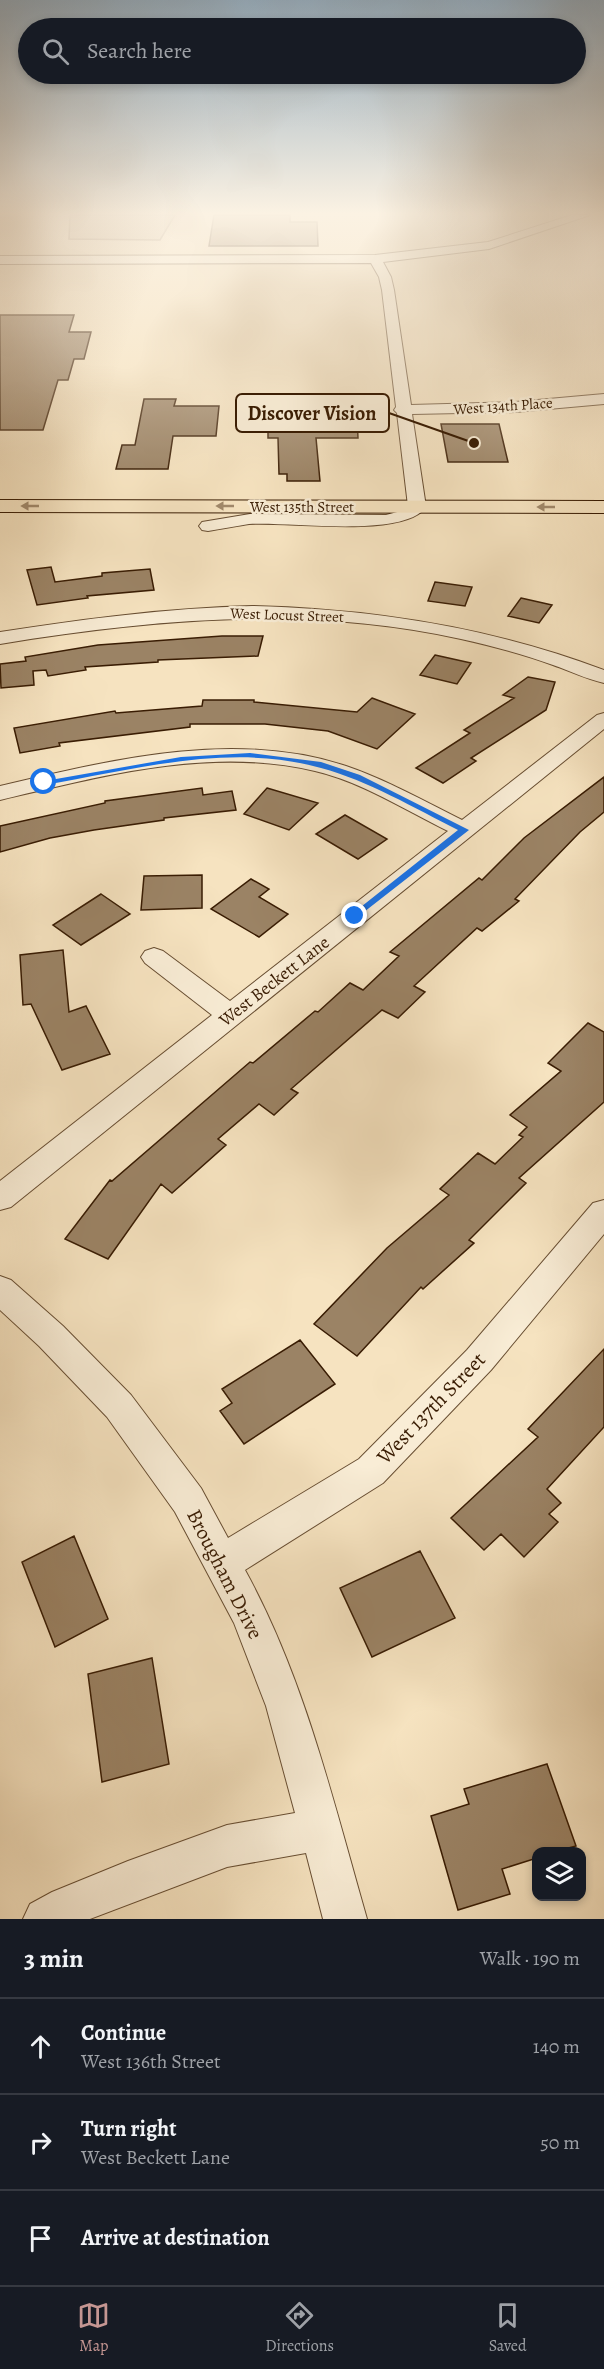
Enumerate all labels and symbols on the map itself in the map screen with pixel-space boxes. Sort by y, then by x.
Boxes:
street label: West 134th Place [452,393,554,420]
callout: Discover Vision [236,394,389,432]
text: Discover Vision [247,400,377,427]
street label: West 135th Street [249,497,354,517]
one-way arrow [20,501,39,511]
one-way arrow [215,501,234,511]
one-way arrow [536,502,555,512]
street label: West Locust Street [229,603,344,627]
route start [30,768,56,794]
route end [341,902,367,928]
street label: West Beckett Lane [213,930,334,1032]
street label: West 137th Street [370,1346,492,1471]
street label: Brougham Drive [180,1504,270,1644]

